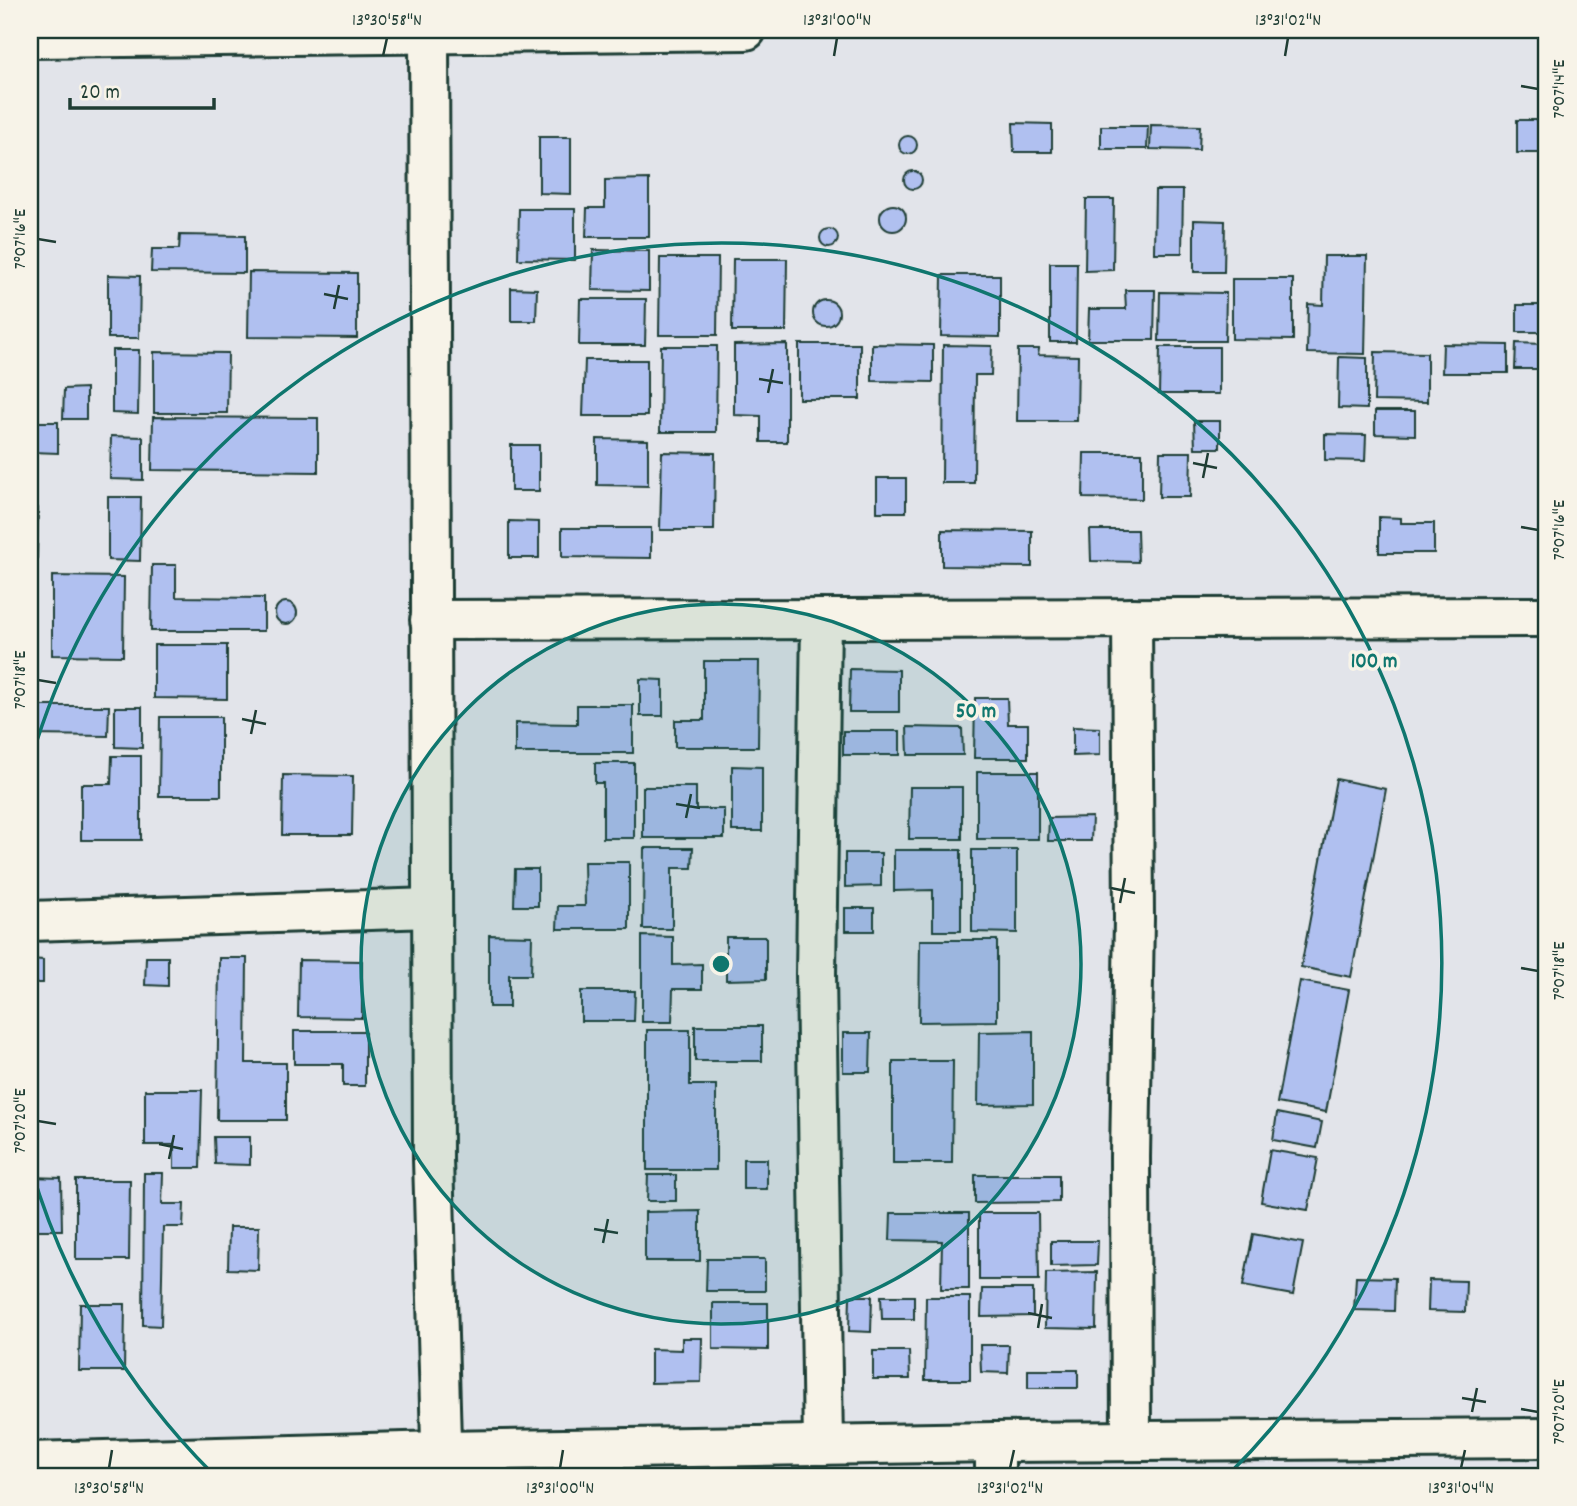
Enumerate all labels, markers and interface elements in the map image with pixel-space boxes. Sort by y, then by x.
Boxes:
text: 13°30'58"N [352,9,422,34]
text: 13°31'00"N [803,9,871,34]
text: 13°31'02"N [1255,9,1321,34]
text: 7°07'14"E [1548,60,1573,118]
scale bar [70,66,214,110]
text: 20 m [80,79,120,109]
text: 7°07'16"E [9,209,34,269]
text: 7°07'16"E [1548,500,1573,560]
text: 100 m [1351,648,1397,678]
text: 7°07'18"E [9,651,34,709]
text: 50 m [956,698,996,728]
text: 7°07'18"E [1548,942,1573,1000]
centre of rings [709,952,733,976]
text: 7°07'20"E [9,1088,34,1154]
text: 7°07'20"E [1548,1379,1573,1445]
text: 13°30'58"N [74,1477,144,1502]
text: 13°31'00"N [526,1477,594,1502]
text: 13°31'02"N [977,1477,1043,1502]
text: 13°31'04"N [1428,1477,1494,1502]

